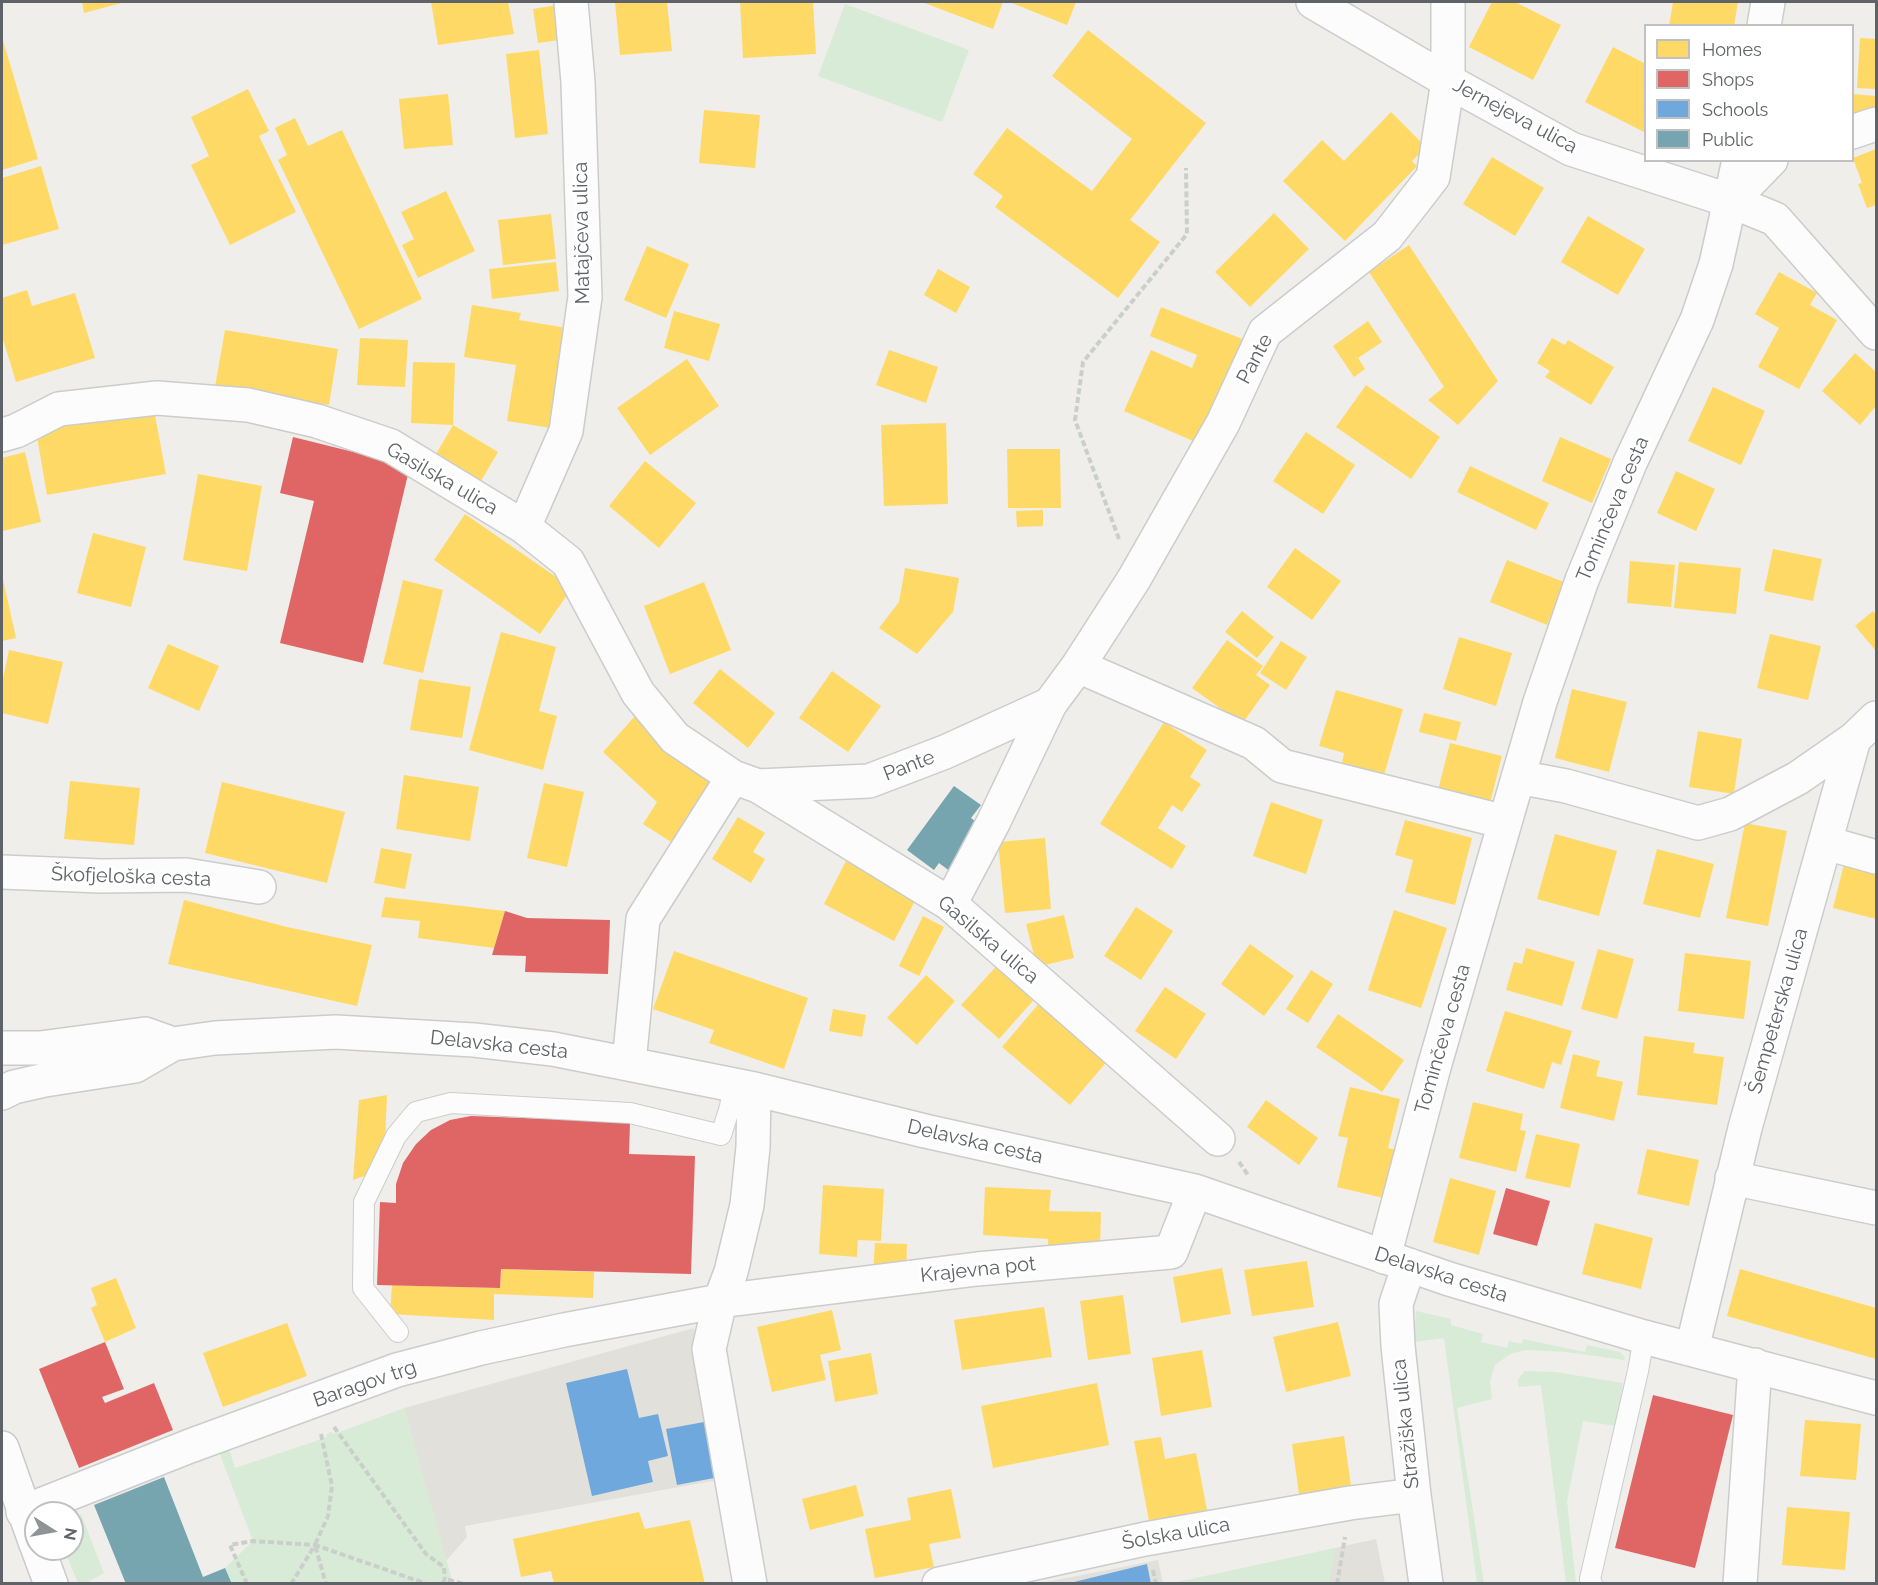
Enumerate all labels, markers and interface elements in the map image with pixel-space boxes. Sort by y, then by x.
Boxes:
legend [1644,24,1854,162]
text: Homes [1702,39,1762,60]
text: Shops [1702,69,1754,90]
street label: Jernejeva ulica [1449,73,1581,159]
text: Schools [1702,99,1768,120]
text: Public [1702,129,1754,150]
street label: Matajčeva ulica [569,161,595,305]
street label: Pante [1232,330,1278,388]
street label: Tominčeva cesta [1572,433,1654,585]
street label: Gasilska ulica [382,437,502,521]
street label: Pante [880,745,938,787]
street label: Škofjeloška cesta [51,862,211,892]
street label: Gasilska ulica [933,891,1043,989]
street label: Šempeterska ulica [1743,925,1813,1097]
street label: Tominčeva cesta [1410,961,1476,1117]
street label: Delavska cesta [429,1026,569,1064]
street label: Delavska cesta [905,1115,1045,1169]
street label: Delavska cesta [1371,1242,1511,1308]
street label: Krajevna pot [919,1252,1037,1288]
street label: Baragov trg [310,1355,420,1413]
street label: Stražiška ulica [1387,1358,1425,1490]
north arrow [24,1501,84,1561]
street label: Šolska ulica [1120,1513,1232,1555]
text: N [60,1526,81,1542]

